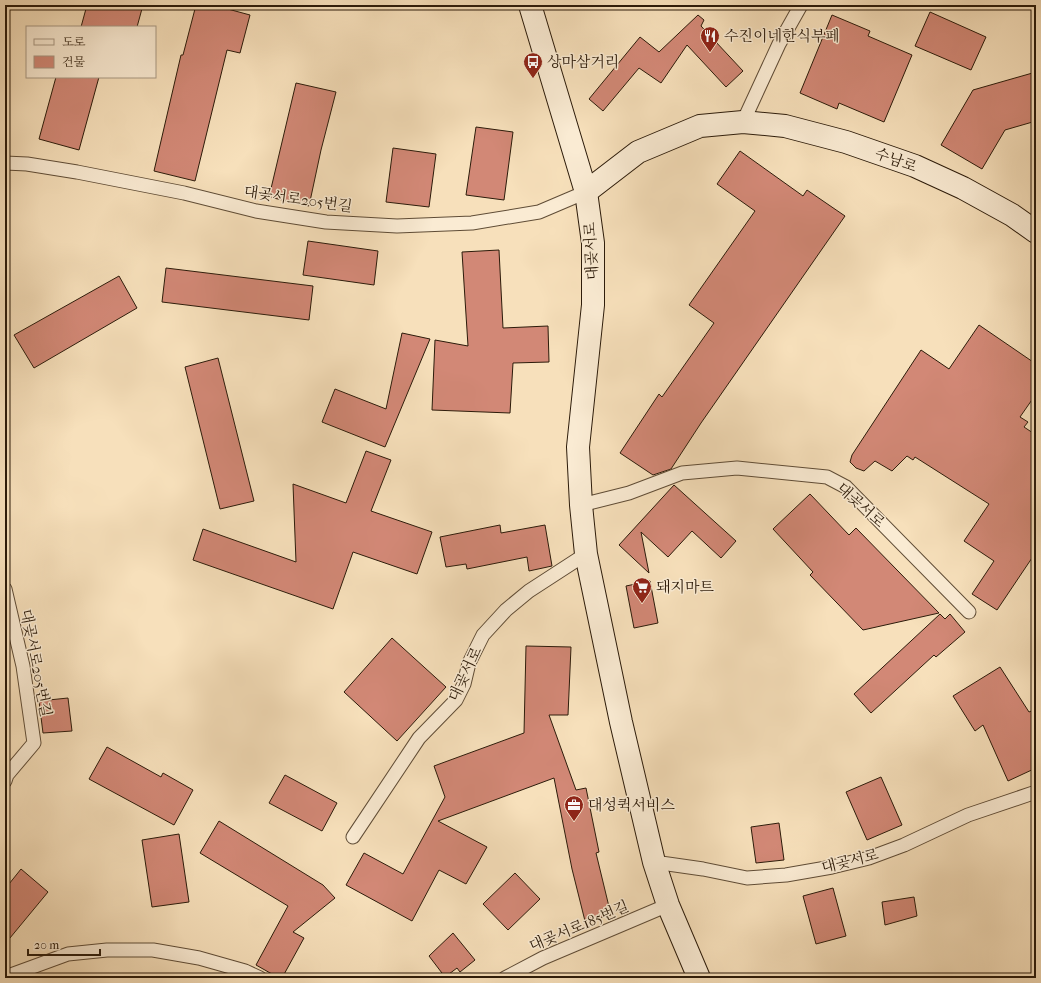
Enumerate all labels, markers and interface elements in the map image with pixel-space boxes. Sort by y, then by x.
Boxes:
restaurant icon: 수진이네한식부페 [699,25,721,53]
legend [26,26,156,78]
place label: 수진이네한식부페 [724,27,840,45]
text: 도로 [62,35,86,49]
bus stop icon: 상마삼거리 [522,51,544,79]
place label: 상마삼거리 [547,53,619,71]
text: 건물 [62,55,86,69]
street label: 수남로 [872,144,920,176]
street label: 대곶서로205번길 [243,182,353,216]
street label: 대곶서로 [580,221,602,280]
street label: 대곶서로 [833,479,889,531]
supermarket icon: 돼지마트 [631,576,653,604]
place label: 돼지마트 [656,578,714,596]
street label: 대곶서로205번길 [17,608,55,718]
street label: 대곶서로 [445,643,486,704]
office icon: 대성퀵서비스 [563,794,585,822]
place label: 대성퀵서비스 [588,796,675,814]
street label: 대곶서로 [820,845,881,877]
street label: 대곶서로185번길 [527,897,631,955]
scale bar [28,931,100,957]
text: 20 m [34,938,59,952]

